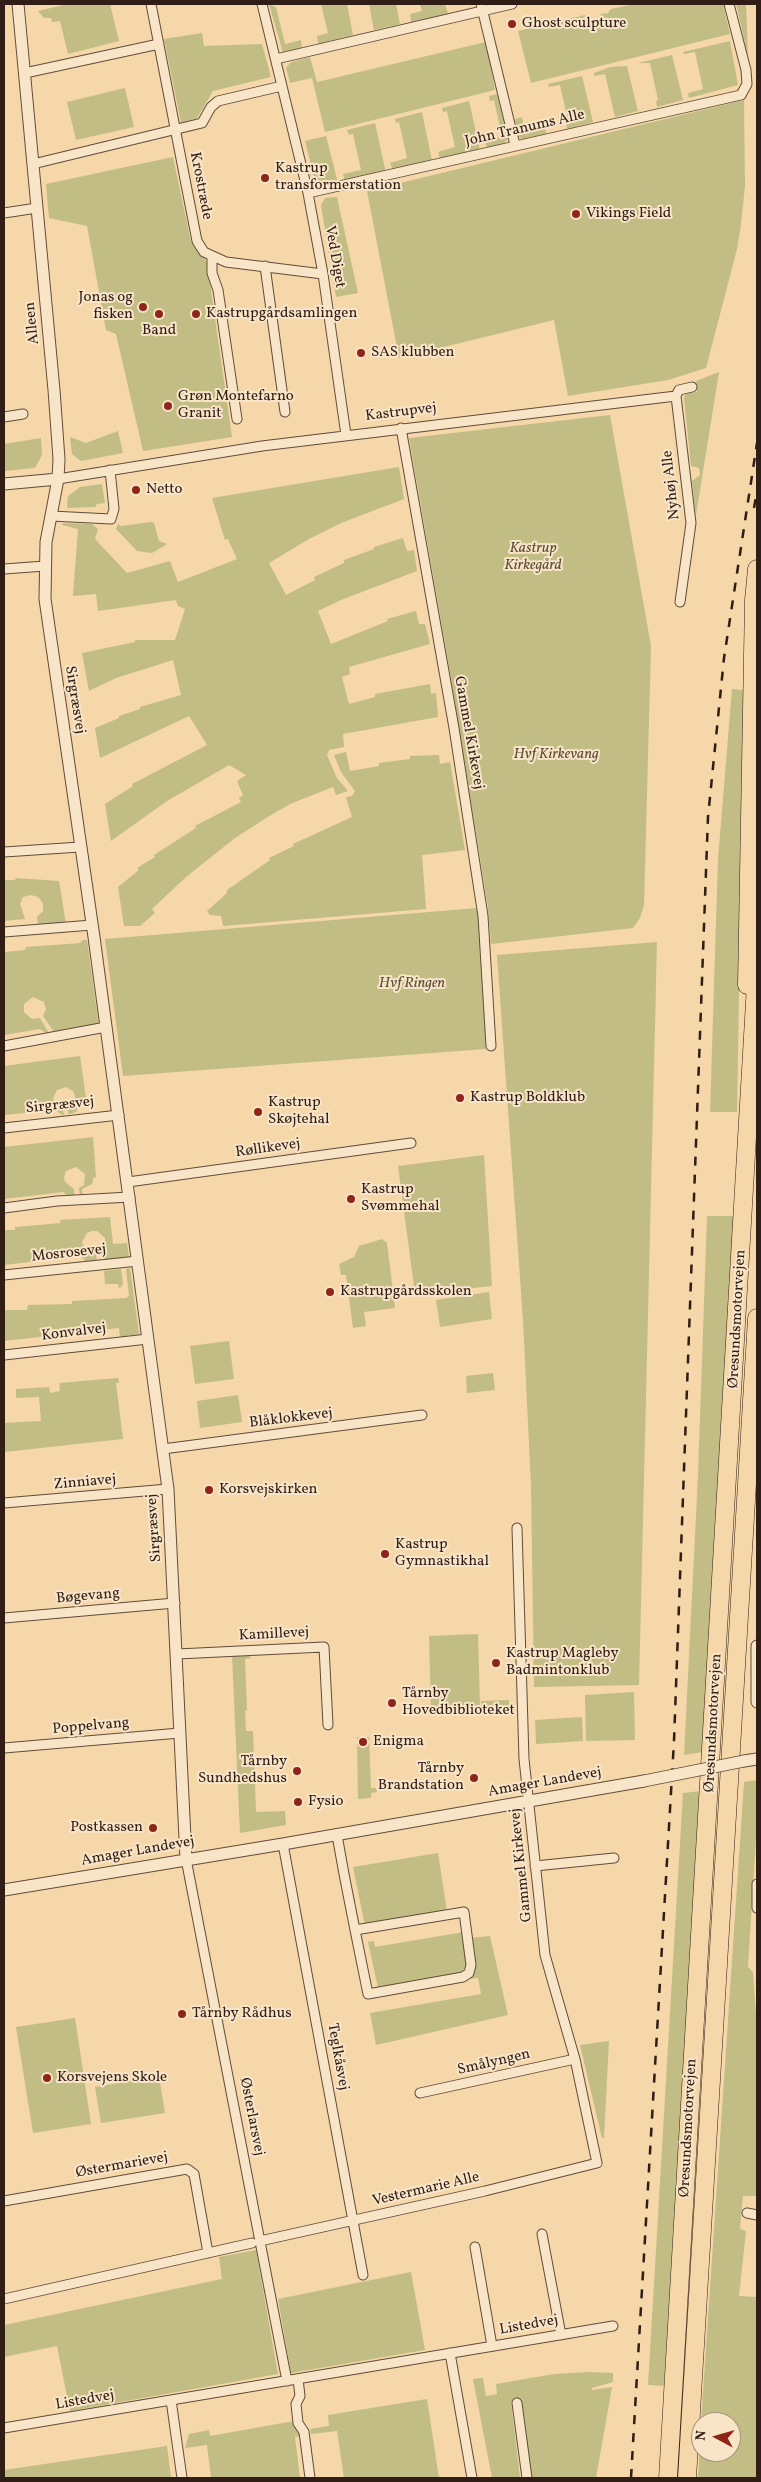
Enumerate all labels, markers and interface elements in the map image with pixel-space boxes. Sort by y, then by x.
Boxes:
place label: Ghost sculpture [522,15,626,33]
marker: Ghost sculpture [506,18,518,30]
street label: John Tranums Alle [463,106,587,152]
street label: Krostræde [185,151,215,221]
place label: Kastrup transformerstation [275,160,401,195]
marker: Kastrup transformerstation [259,172,271,184]
place label: Vikings Field [586,205,671,223]
marker: Vikings Field [570,208,582,220]
street label: Ved Diget [320,224,348,290]
place label: Jonas og fisken [79,289,133,324]
street label: Alleen [22,301,44,345]
marker: Jonas og fisken [137,301,149,313]
place label: Kastrupgårdsamlingen [206,305,357,323]
marker: Band [153,308,165,320]
marker: Kastrupgårdsamlingen [190,308,202,320]
place label: Band [142,322,176,340]
place label: SAS klubben [371,344,455,362]
marker: SAS klubben [355,347,367,359]
place label: Grøn Montefarno Granit [178,388,294,423]
marker: Grøn Montefarno Granit [162,400,174,412]
street label: Kastrupvej [364,400,438,426]
street label: Nyhøj Alle [659,449,685,521]
place label: Netto [146,481,182,499]
marker: Netto [130,484,142,496]
park label: Kastrup Kirkegård [504,540,562,575]
street label: Sirgræsvej [60,665,88,735]
street label: Gammel Kirkevej [449,675,487,791]
park label: Hvf Kirkevang [513,746,599,764]
park label: Hvf Ringen [379,975,445,993]
place label: Kastrup Boldklub [470,1089,585,1107]
marker: Kastrup Boldklub [454,1092,466,1104]
street label: Sirgræsvej [25,1093,95,1119]
place label: Kastrup Skøjtehal [268,1094,330,1129]
marker: Kastrup Skøjtehal [252,1106,264,1118]
street label: Røllikevej [234,1136,302,1162]
place label: Kastrup Svømmehal [361,1181,440,1216]
marker: Kastrup Svømmehal [345,1193,357,1205]
street label: Mosrosevej [31,1241,107,1267]
street label: Øresundsmotorvejen [725,1249,751,1389]
place label: Kastrupgårdsskolen [340,1283,472,1301]
marker: Kastrupgårdsskolen [324,1286,336,1298]
street label: Konvalvej [41,1320,107,1346]
street label: Blåklokkevej [248,1405,334,1433]
street label: Zinniavej [53,1471,117,1495]
place label: Korsvejskirken [219,1481,317,1499]
marker: Korsvejskirken [203,1484,215,1496]
street label: Sirgræsvej [144,1493,166,1563]
place label: Kastrup Gymnastikhal [395,1536,489,1571]
marker: Kastrup Gymnastikhal [379,1548,391,1560]
street label: Bøgevang [55,1585,121,1609]
street label: Kamillevej [238,1624,310,1646]
place label: Kastrup Magleby Badmintonklub [506,1645,619,1680]
street label: Øresundsmotorvejen [701,1653,727,1793]
marker: Kastrup Magleby Badmintonklub [490,1657,502,1669]
place label: Tårnby Hovedbiblioteket [402,1685,515,1720]
marker: Tårnby Hovedbiblioteket [386,1697,398,1709]
street label: Poppelvang [52,1715,130,1739]
place label: Enigma [373,1733,424,1751]
marker: Enigma [357,1736,369,1748]
place label: Tårnby Sundhedshus [198,1753,287,1788]
place label: Tårnby Brandstation [378,1760,464,1795]
street label: Amager Landevej [487,1764,603,1802]
marker: Tårnby Sundhedshus [291,1765,303,1777]
marker: Tårnby Brandstation [468,1772,480,1784]
place label: Fysio [308,1793,343,1811]
marker: Fysio [292,1796,304,1808]
street label: Gammel Kirkevej [507,1807,537,1923]
place label: Postkassen [70,1819,143,1837]
marker: Postkassen [147,1822,159,1834]
street label: Amager Landevej [80,1833,196,1871]
place label: Tårnby Rådhus [192,2005,292,2023]
marker: Tårnby Rådhus [176,2008,188,2020]
street label: Teglkåsvej [322,2022,352,2092]
street label: Smålyngen [456,2046,532,2080]
street label: Øresundsmotorvejen [676,2058,702,2198]
place label: Korsvejens Skole [57,2069,167,2087]
marker: Korsvejens Skole [41,2072,53,2084]
street label: Østerlarsvej [235,2076,267,2158]
street label: Østermarievej [74,2149,170,2183]
street label: Vestermarie Alle [371,2169,481,2211]
street label: Listedvej [498,2312,560,2340]
street label: Listedvej [54,2387,116,2415]
north arrow [691,2412,741,2462]
text: N [692,2429,712,2442]

